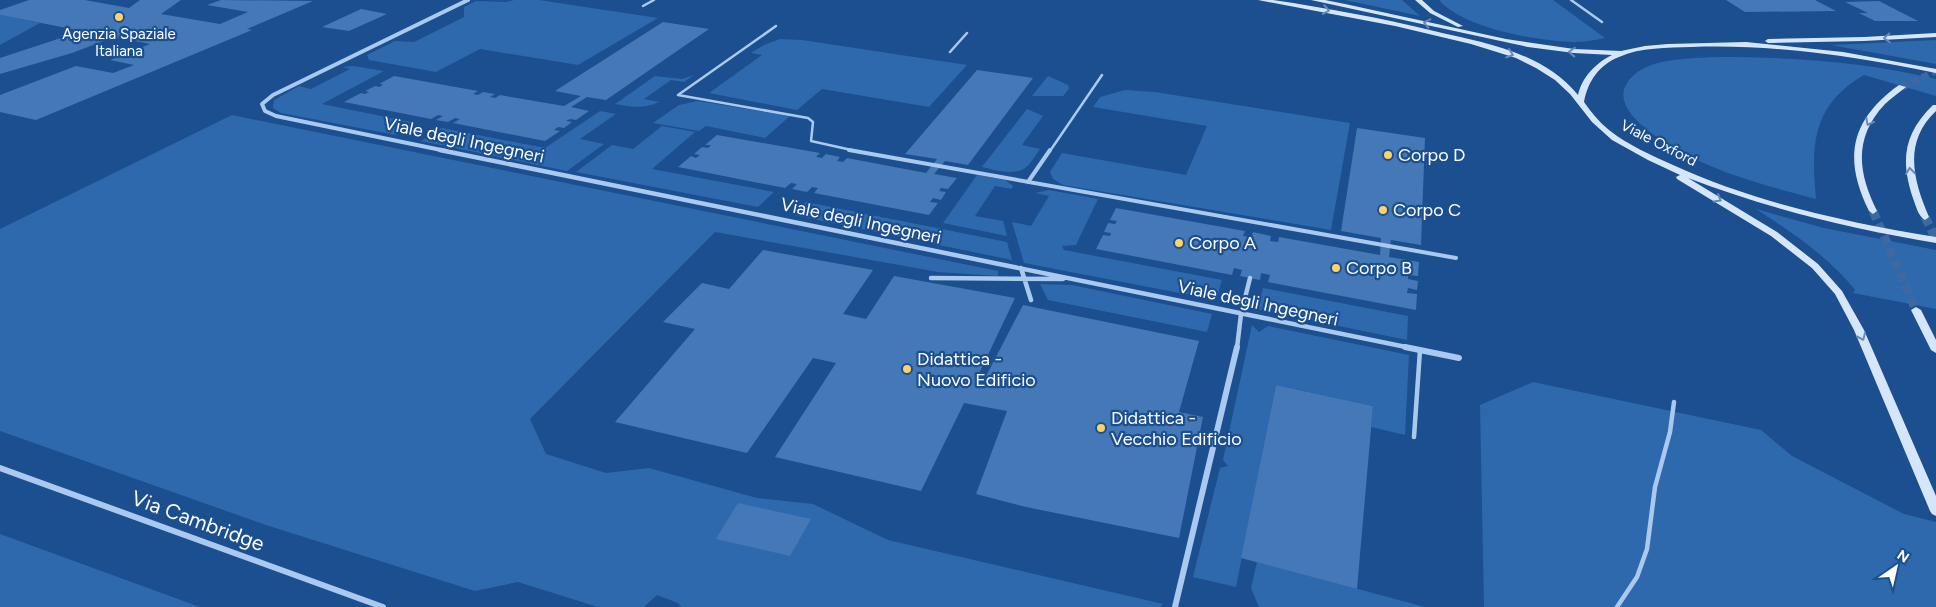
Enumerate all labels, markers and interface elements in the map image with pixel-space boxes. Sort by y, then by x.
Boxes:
one-way arrow [1322,5,1331,15]
marker: Agenzia Spaziale Italiana [113,11,125,23]
one-way arrow [1422,18,1431,29]
place label: Agenzia Spaziale Italiana [62,25,176,60]
one-way arrow [1883,33,1891,44]
one-way arrow [1568,47,1576,58]
one-way arrow [1506,48,1514,58]
street label: Viale degli Ingegneri [382,112,546,168]
street label: Viale Oxford [1618,116,1700,170]
one-way arrow [1865,117,1875,126]
place label: Corpo D [1398,144,1465,166]
marker: Corpo D [1382,149,1394,161]
one-way arrow [1905,167,1915,175]
one-way arrow [1712,192,1721,202]
street label: Viale degli Ingegneri [779,193,943,249]
place label: Corpo C [1393,199,1461,221]
marker: Corpo C [1377,204,1389,216]
place label: Corpo A [1189,232,1256,254]
marker: Corpo A [1173,237,1185,249]
place label: Corpo B [1346,257,1412,279]
marker: Corpo B [1330,262,1342,274]
street label: Viale degli Ingegneri [1176,275,1340,331]
one-way arrow [1855,332,1866,341]
place label: Didattica - Nuovo Edificio [917,348,1036,391]
marker: Didattica - Nuovo Edificio [901,363,913,375]
place label: Didattica - Vecchio Edificio [1111,407,1242,450]
marker: Didattica - Vecchio Edificio [1095,422,1107,434]
street label: Via Cambridge [128,485,268,556]
north arrow [1871,542,1921,592]
text: N [1894,547,1912,567]

